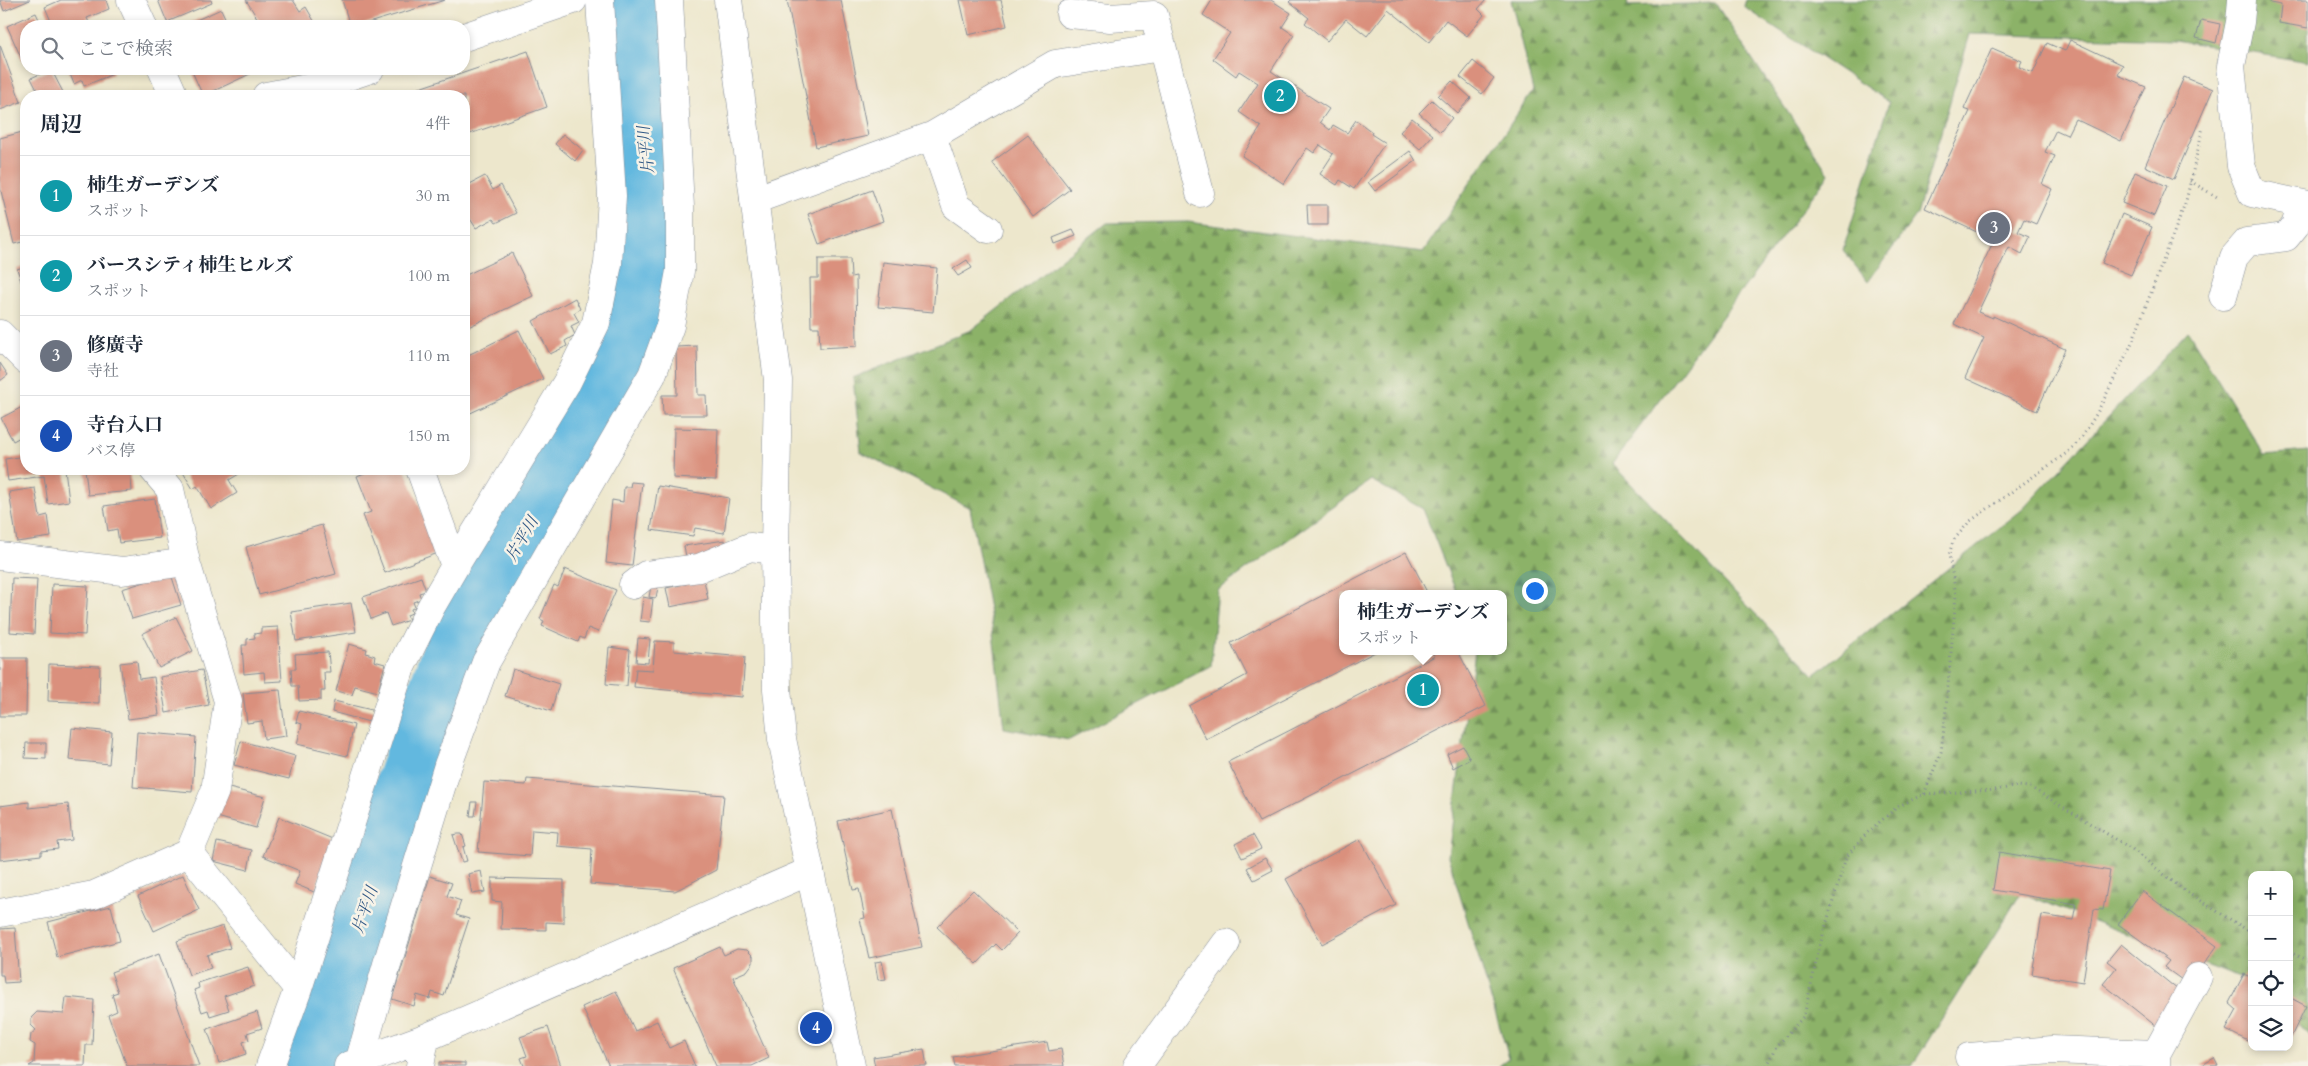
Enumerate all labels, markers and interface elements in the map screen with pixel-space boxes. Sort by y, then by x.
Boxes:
search box [20,20,470,75]
icon: search [38,34,66,62]
text: ここで検索 [78,36,173,62]
pin: 2 [1264,77,1296,115]
text: 周辺 [40,110,82,139]
text: 4件 [426,113,450,135]
water label: 片平川 [632,123,659,175]
text: 柿生ガーデンズ [87,172,219,198]
text: 1 [52,185,60,207]
text: 30 m [416,185,450,207]
text: スポット [87,200,151,222]
pin: 3 [1978,209,2010,247]
text: バースシティ柿生ヒルズ [87,252,293,278]
text: 2 [52,265,60,287]
text: 100 m [408,265,450,287]
text: スポット [87,280,151,302]
text: 修廣寺 [87,332,144,358]
text: 3 [52,345,60,367]
text: 110 m [408,345,450,367]
text: 寺社 [87,360,119,382]
text: 寺台入口 [87,412,163,438]
text: 4 [52,425,60,447]
text: 150 m [408,425,450,447]
text: バス停 [87,440,135,462]
water label: 片平川 [500,511,545,565]
your location [1522,578,1548,604]
popup [1339,590,1507,655]
text: 柿生ガーデンズ [1357,599,1489,625]
text: スポット [1357,627,1421,649]
pin: 1 [1407,671,1439,709]
map controls [2248,871,2293,1051]
button: + [2248,871,2293,916]
water label: 片平川 [347,882,384,936]
button: − [2248,916,2293,961]
button: locate [2248,961,2293,1006]
button: layers [2248,1006,2293,1051]
pin: 4 [800,1009,832,1047]

